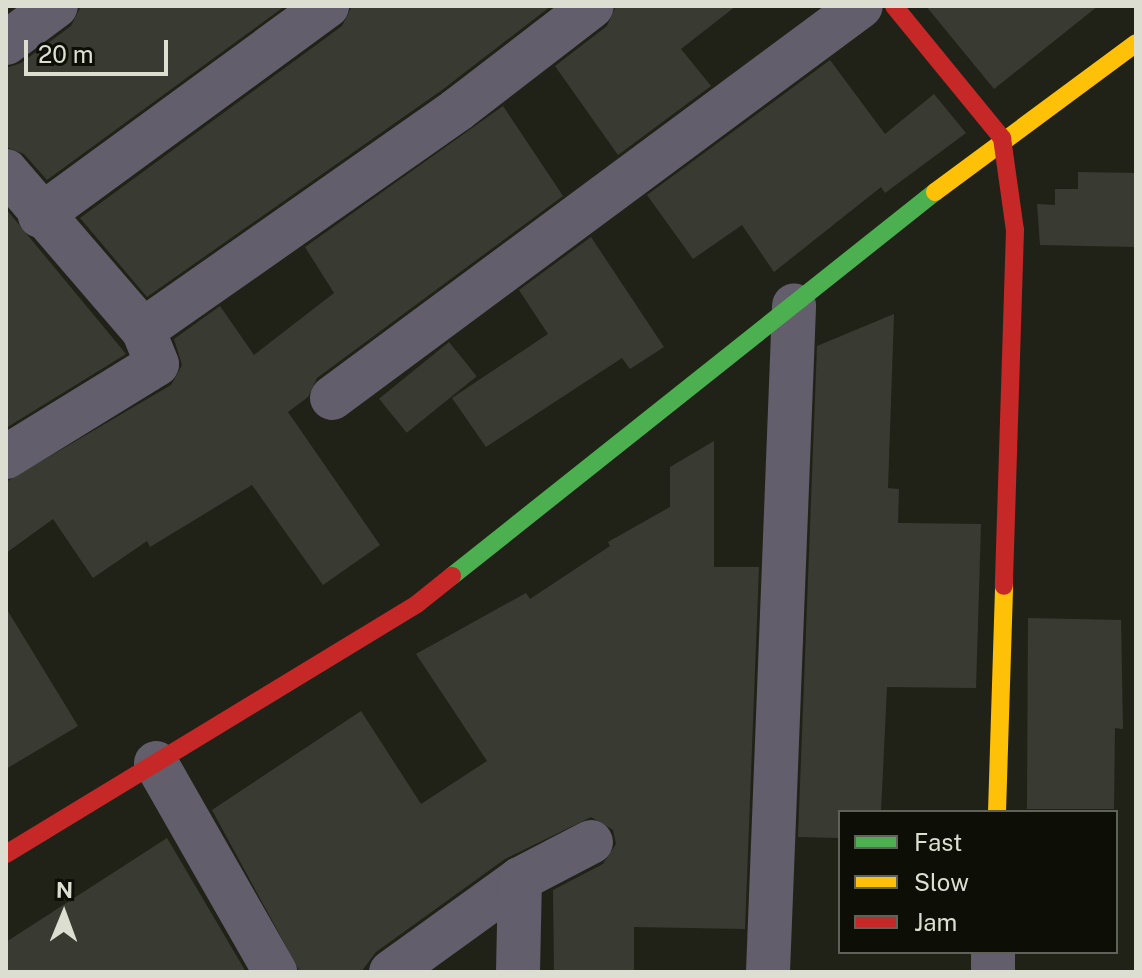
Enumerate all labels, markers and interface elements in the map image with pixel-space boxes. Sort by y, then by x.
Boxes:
scale bar [28,24,172,74]
text: 20 m [38,40,94,68]
legend [838,810,1118,954]
text: Fast [914,828,962,856]
text: Slow [914,868,969,896]
north arrow [24,874,104,954]
text: N [56,877,73,903]
text: Jam [914,908,957,936]

